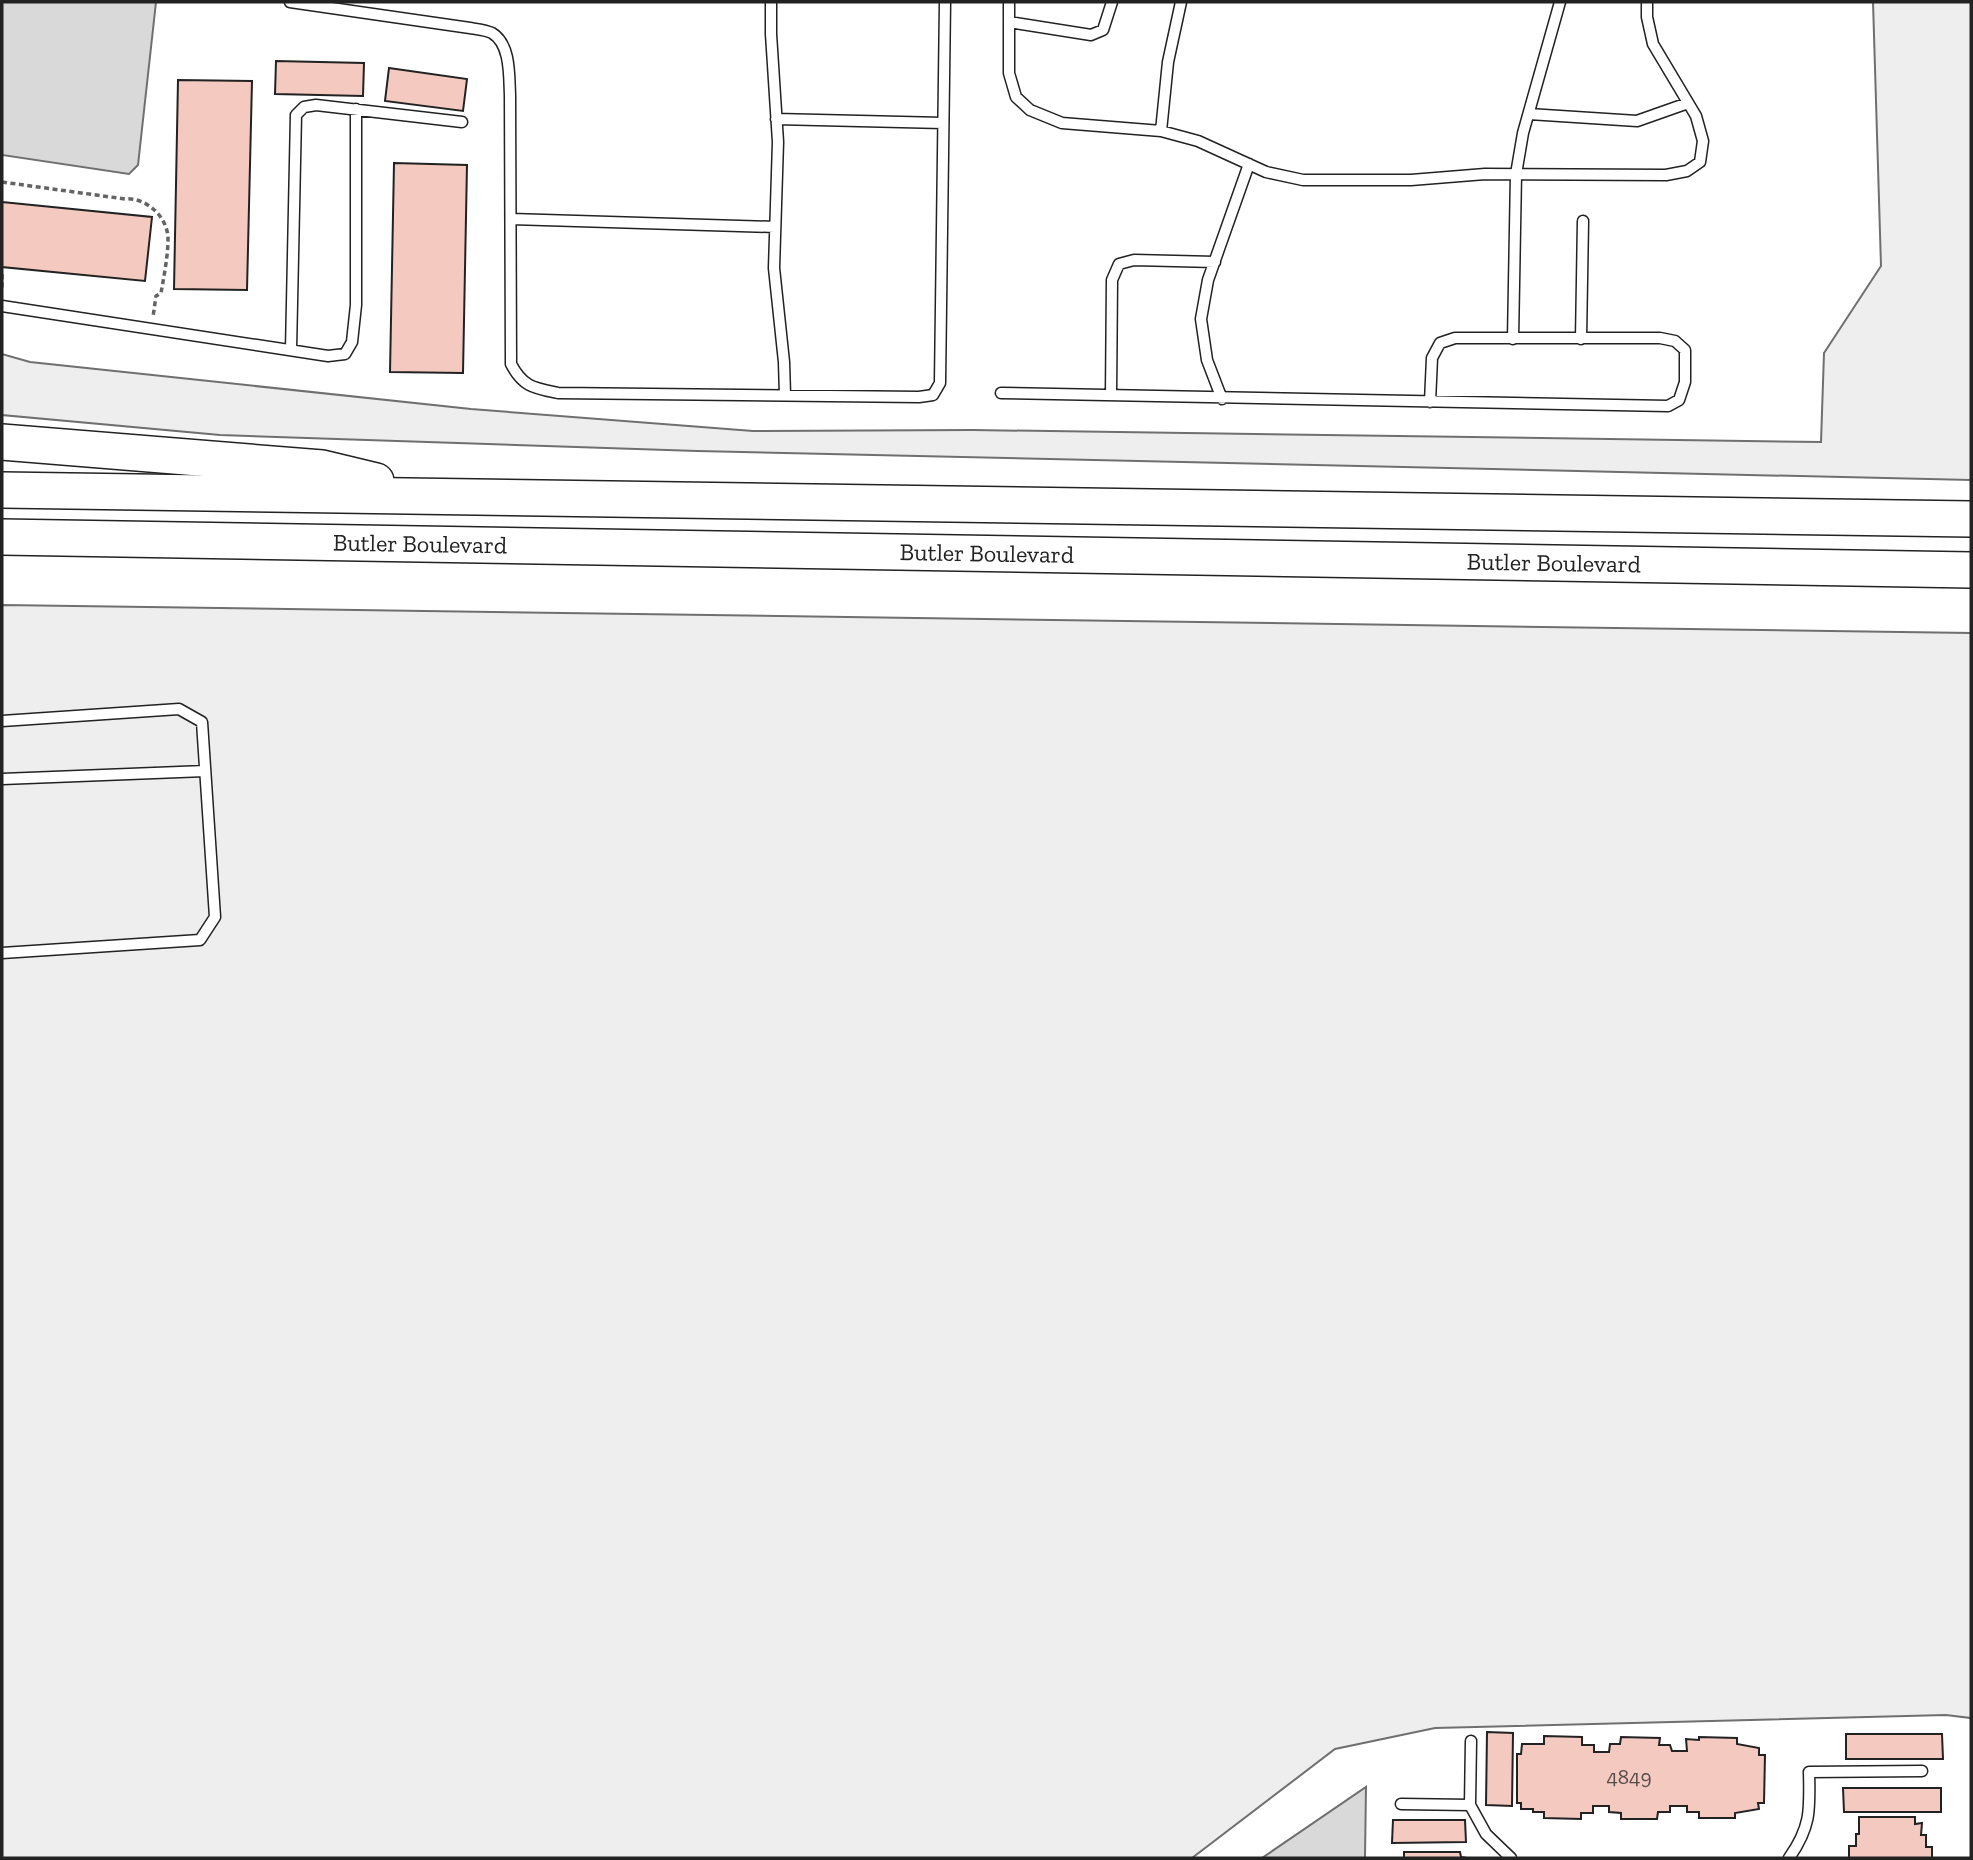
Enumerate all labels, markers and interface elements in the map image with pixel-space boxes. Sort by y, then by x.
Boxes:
street label: Butler Boulevard [333,528,507,559]
street label: Butler Boulevard [899,537,1074,569]
street label: Butler Boulevard [1466,547,1641,578]
house number: 4849 [1606,1764,1652,1789]

